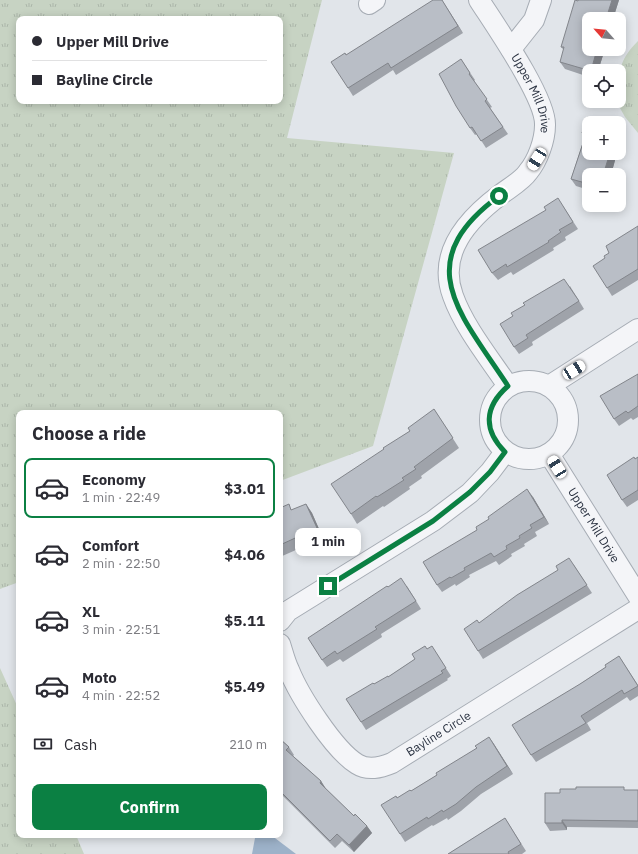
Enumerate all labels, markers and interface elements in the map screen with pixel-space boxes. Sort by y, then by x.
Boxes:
north arrow [582,12,626,56]
map controls [582,12,626,212]
text: Upper Mill Drive [56,32,169,51]
street label: Upper Mill Drive [508,51,553,134]
button: locate [582,64,626,108]
text: Bayline Circle [56,70,153,89]
button: + [582,116,626,160]
car [526,146,548,172]
button: − [582,168,626,212]
route start [490,187,508,205]
car [561,359,587,381]
text: Choose a ride [32,422,146,445]
car [546,454,568,480]
icon: car [34,470,70,506]
text: Economy [82,470,146,489]
text: $3.01 [224,479,265,498]
street label: Upper Mill Drive [565,485,623,566]
text: 1 min · 22:49 [82,489,160,506]
callout: 1 min [295,528,361,556]
text: 1 min [311,533,345,550]
icon: car [34,536,70,572]
text: Comfort [82,536,139,555]
text: $4.06 [224,545,265,564]
text: 2 min · 22:50 [82,555,160,572]
route end [319,577,337,595]
icon: car [34,602,70,638]
text: XL [82,602,100,621]
text: $5.11 [224,611,265,630]
text: 3 min · 22:51 [82,621,160,638]
icon: car [34,668,70,704]
text: Moto [82,668,117,687]
text: $5.49 [224,677,265,696]
text: 4 min · 22:52 [82,687,160,704]
street label: Bayline Circle [403,707,474,759]
icon: cash [32,733,54,755]
text: Cash [64,735,97,754]
text: 210 m [229,736,267,753]
button: Confirm [32,784,267,830]

